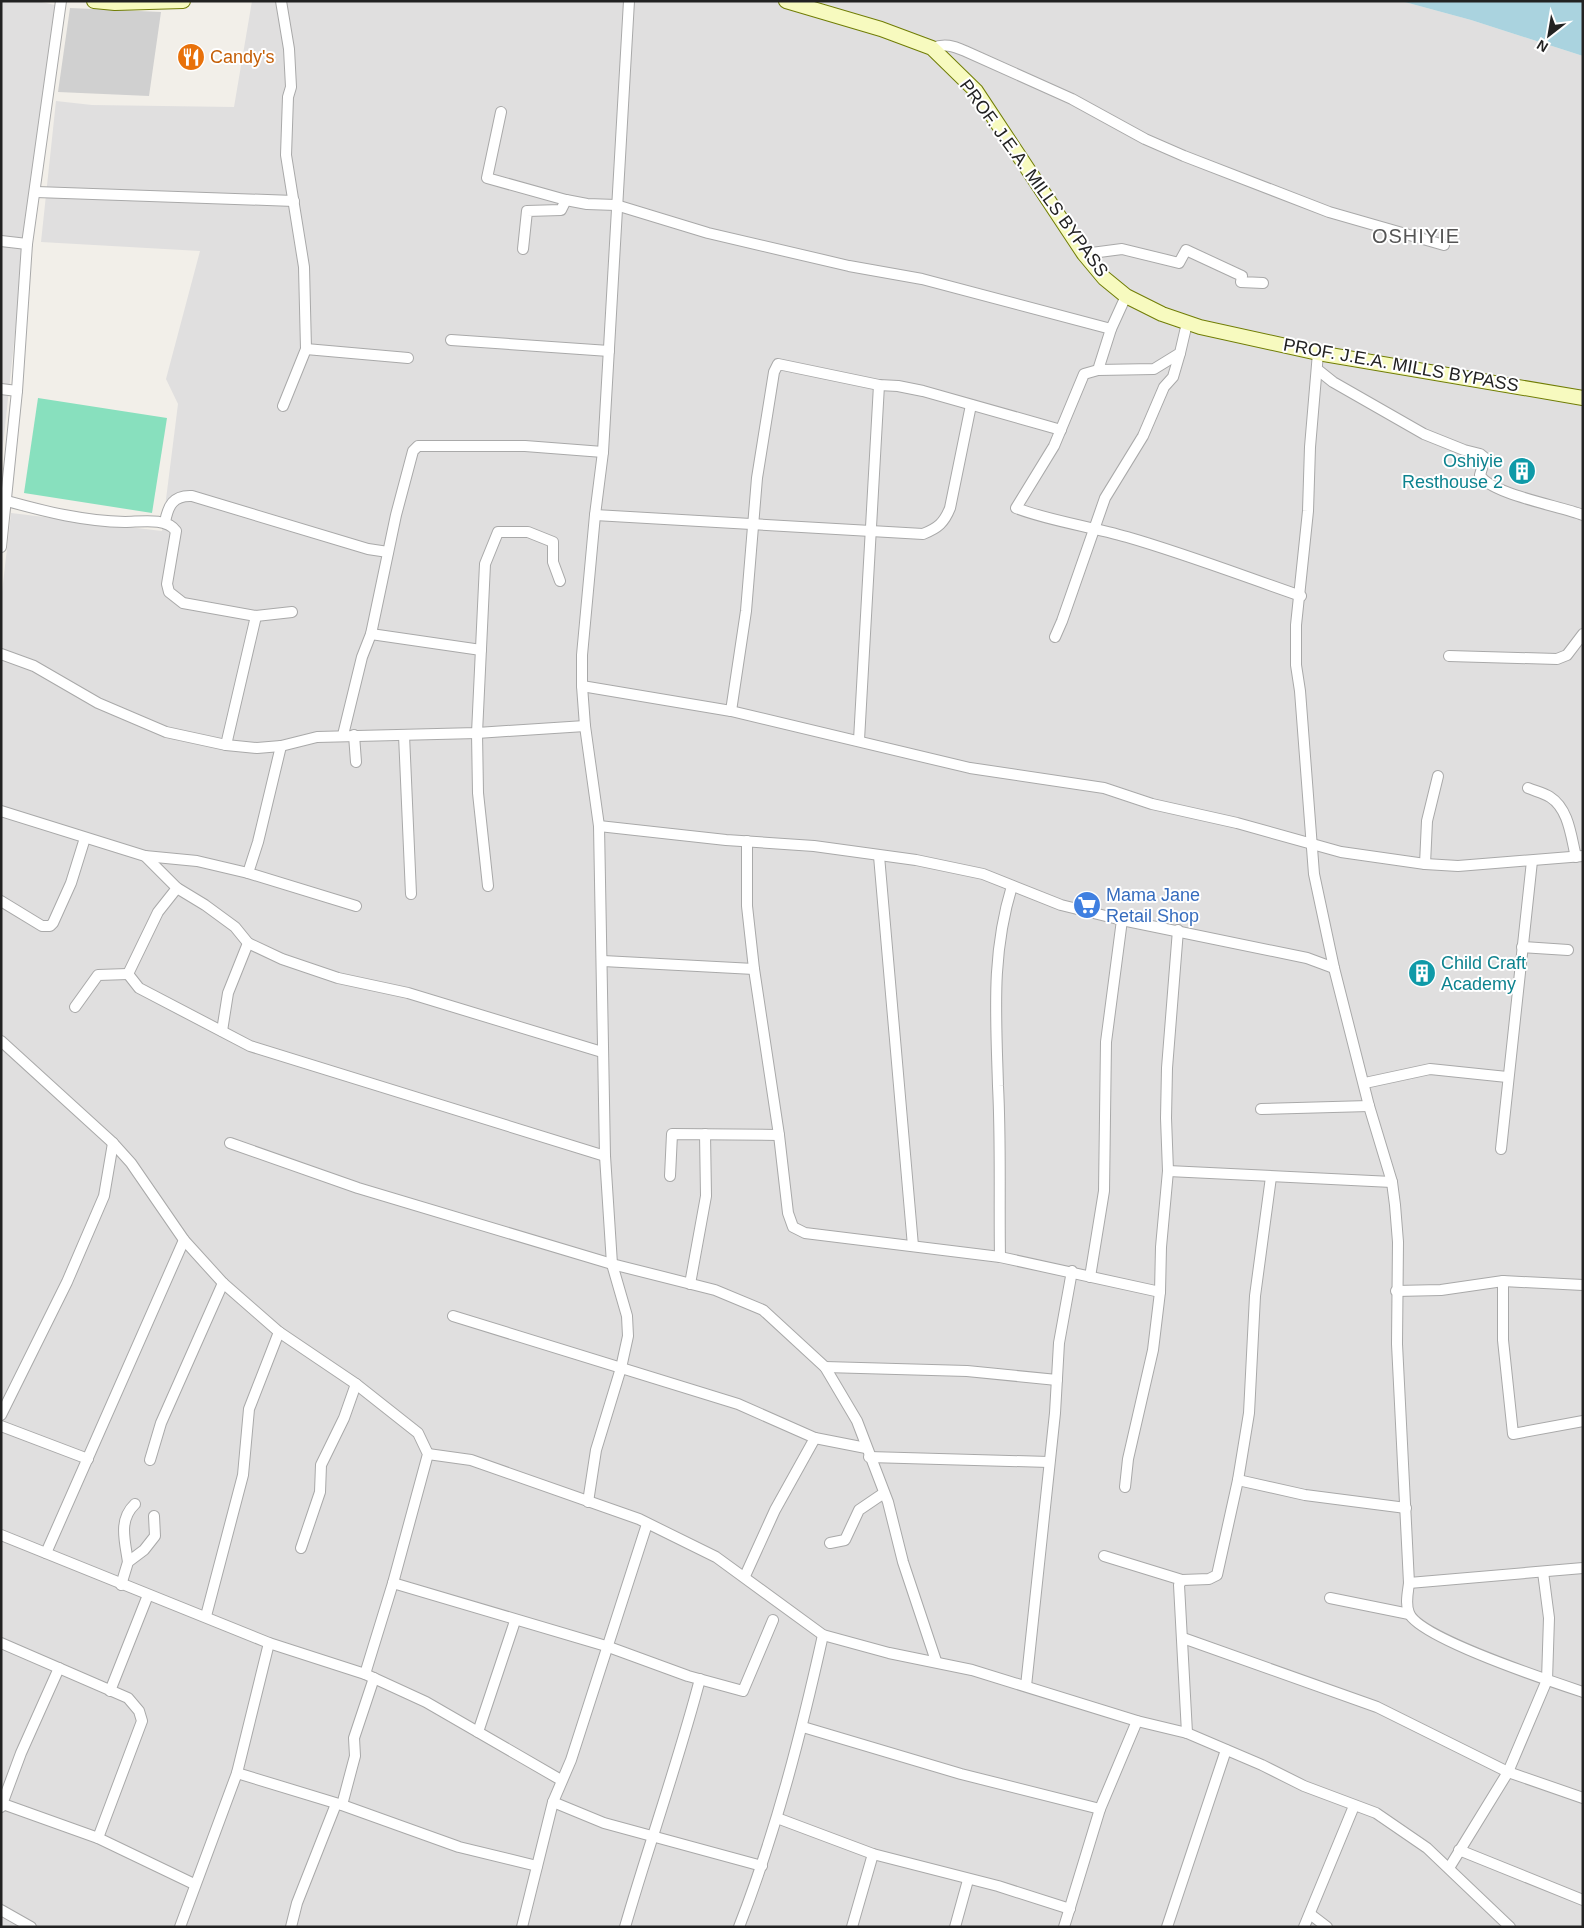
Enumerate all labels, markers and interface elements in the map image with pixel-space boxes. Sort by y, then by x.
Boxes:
north arrow [1524,10,1574,60]
text: N [1534,37,1551,56]
restaurant icon: Candy's [176,42,206,72]
place label: Candy's [210,47,274,67]
street label: PROF. J.E.A. MILLS BYPASS [956,76,1112,280]
district label: OSHIYIE [1372,225,1460,247]
street label: PROF. J.E.A. MILLS BYPASS [1282,334,1520,396]
place label: Oshiyie Resthouse 2 [1402,451,1503,492]
building icon: Oshiyie Resthouse 2 [1507,456,1537,486]
place label: Mama Jane Retail Shop [1106,885,1200,926]
supermarket icon: Mama Jane Retail Shop [1072,890,1102,920]
place label: Child Craft Academy [1441,953,1526,994]
building icon: Child Craft Academy [1407,958,1437,988]

